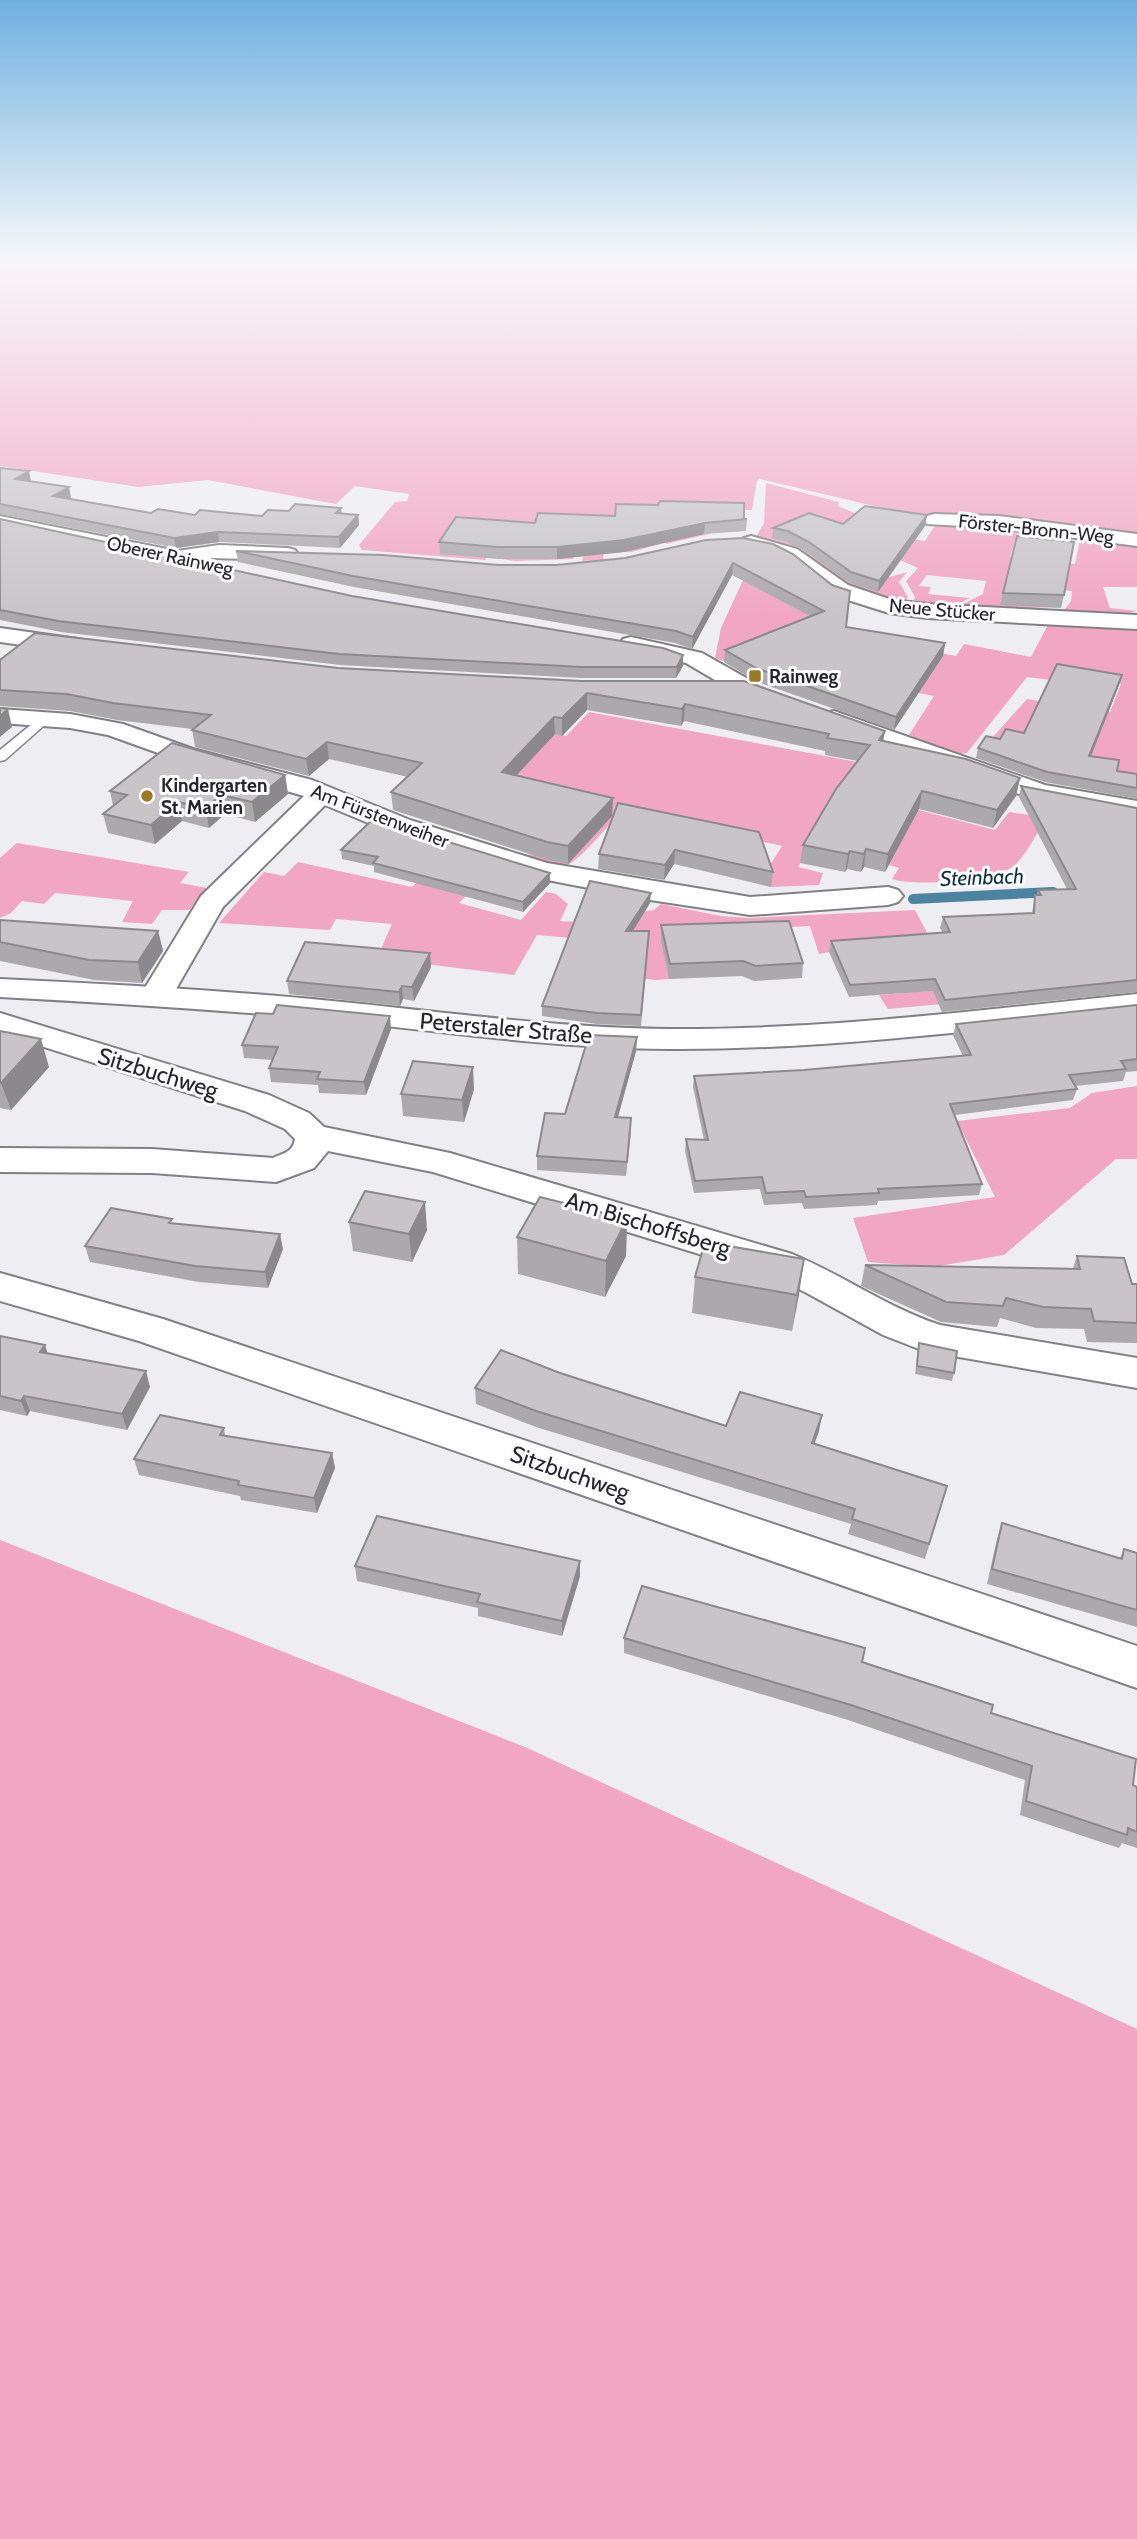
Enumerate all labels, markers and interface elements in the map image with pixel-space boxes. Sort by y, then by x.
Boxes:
street label: Förster-Bronn-Weg [957,509,1115,549]
street label: Oberer Rainweg [105,531,236,581]
street label: Neue Stücker [888,594,996,626]
place label: Rainweg [769,665,839,688]
marker: Rainweg [747,668,763,684]
place label: Kindergarten St. Marien [161,774,267,819]
street label: Am Fürstenweiher [308,779,452,853]
marker: Kindergarten St. Marien [139,788,155,804]
water label: Steinbach [940,863,1024,891]
street label: Peterstaler Straße [419,1007,594,1050]
street label: Sitzbuchweg [95,1041,222,1105]
street label: Am Bischoffsberg [562,1186,734,1263]
street label: Sitzbuchweg [507,1440,634,1507]

